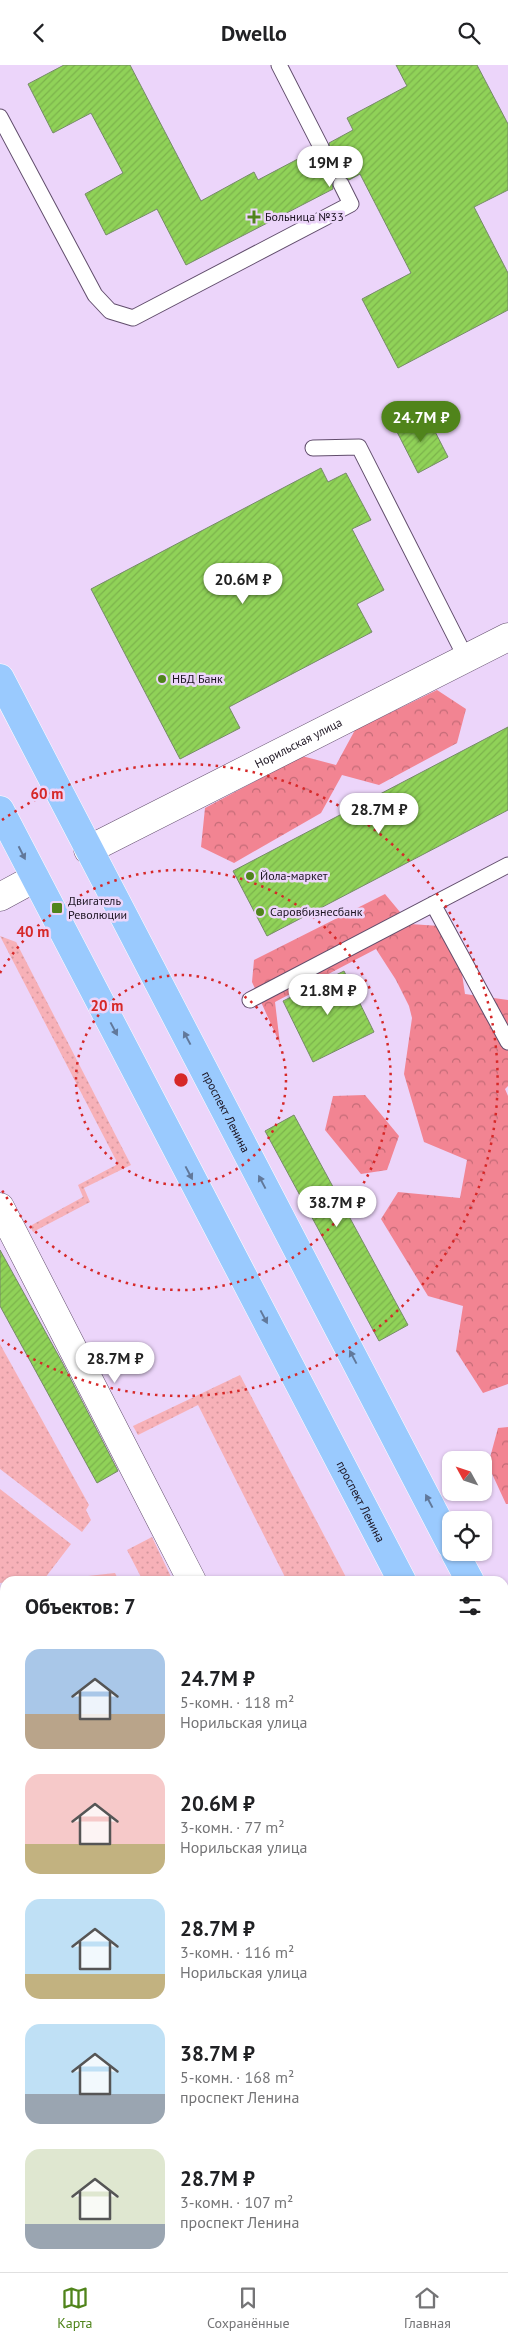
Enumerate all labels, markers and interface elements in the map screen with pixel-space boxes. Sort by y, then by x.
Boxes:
icon: back [25,19,53,47]
text: Dwello [221,19,287,47]
icon: search [455,19,483,47]
pin: 19M ₽ [295,145,365,188]
text: 19M ₽ [308,152,352,172]
place label: Больница №33 [265,209,344,224]
marker: Больница №33 [247,210,261,224]
pin: 24.7M ₽ [375,401,467,443]
text: 24.7M ₽ [392,407,450,427]
pin: 20.6M ₽ [197,563,289,605]
text: 20.6M ₽ [214,569,272,589]
place label: НБД Банк [172,671,223,686]
marker: НБД Банк [156,673,168,685]
street label: Норильская улица [252,714,344,771]
text: 60 m [31,784,63,803]
pin: 28.7M ₽ [333,793,425,835]
text: 28.7M ₽ [350,799,408,819]
one-way arrow [18,846,26,861]
place label: Йола-маркет [260,868,328,883]
marker: Йола-маркет [244,870,256,882]
place label: Двигатель Революции [68,893,127,922]
marker: Двигатель Революции [50,901,64,915]
place label: Саровбизнесбанк [270,904,363,919]
marker: Саровбизнесбанк [254,906,266,918]
text: 40 m [17,922,49,941]
pin: 21.8M ₽ [282,973,374,1016]
text: 21.8M ₽ [299,980,357,1000]
text: 20 m [91,996,123,1015]
one-way arrow [110,1021,118,1036]
one-way arrow [183,1031,191,1046]
street label: проспект Ленина [199,1068,253,1155]
centre of rings [172,1071,190,1089]
one-way arrow [185,1165,193,1180]
one-way arrow [258,1175,266,1190]
pin: 38.7M ₽ [291,1185,383,1228]
text: 38.7M ₽ [308,1192,366,1212]
one-way arrow [260,1310,268,1324]
pin: 28.7M ₽ [69,1341,161,1384]
text: 28.7M ₽ [86,1348,144,1368]
one-way arrow [349,1350,357,1365]
north arrow [442,1451,492,1501]
map controls [442,1451,492,1561]
street label: проспект Ленина [334,1458,388,1545]
one-way arrow [425,1494,433,1509]
button: locate [442,1511,492,1561]
icon: filters [456,1592,484,1620]
text: Объектов: 7 [25,1593,136,1620]
text: 24.7M ₽ [180,1665,255,1692]
icon: home [65,1669,125,1729]
text: 5-комн. · 118 m² [180,1692,294,1712]
text: Норильская улица [180,1712,307,1732]
text: 20.6M ₽ [180,1790,255,1817]
icon: home [65,1794,125,1854]
text: 3-комн. · 77 m² [180,1817,285,1837]
text: Норильская улица [180,1837,307,1857]
text: 28.7M ₽ [180,1915,255,1942]
icon: home [65,1919,125,1979]
text: 3-комн. · 116 m² [180,1942,294,1962]
text: Норильская улица [180,1962,307,1982]
text: 38.7M ₽ [180,2040,255,2067]
icon: home [65,2044,125,2104]
text: 5-комн. · 168 m² [180,2067,294,2087]
text: проспект Ленина [180,2087,299,2107]
text: 28.7M ₽ [180,2165,255,2192]
icon: home [65,2169,125,2229]
text: 3-комн. · 107 m² [180,2192,293,2212]
text: проспект Ленина [180,2212,299,2232]
tab: Карта [57,2284,93,2332]
tab: Сохранённые [207,2284,290,2332]
tab: Главная [404,2284,451,2332]

